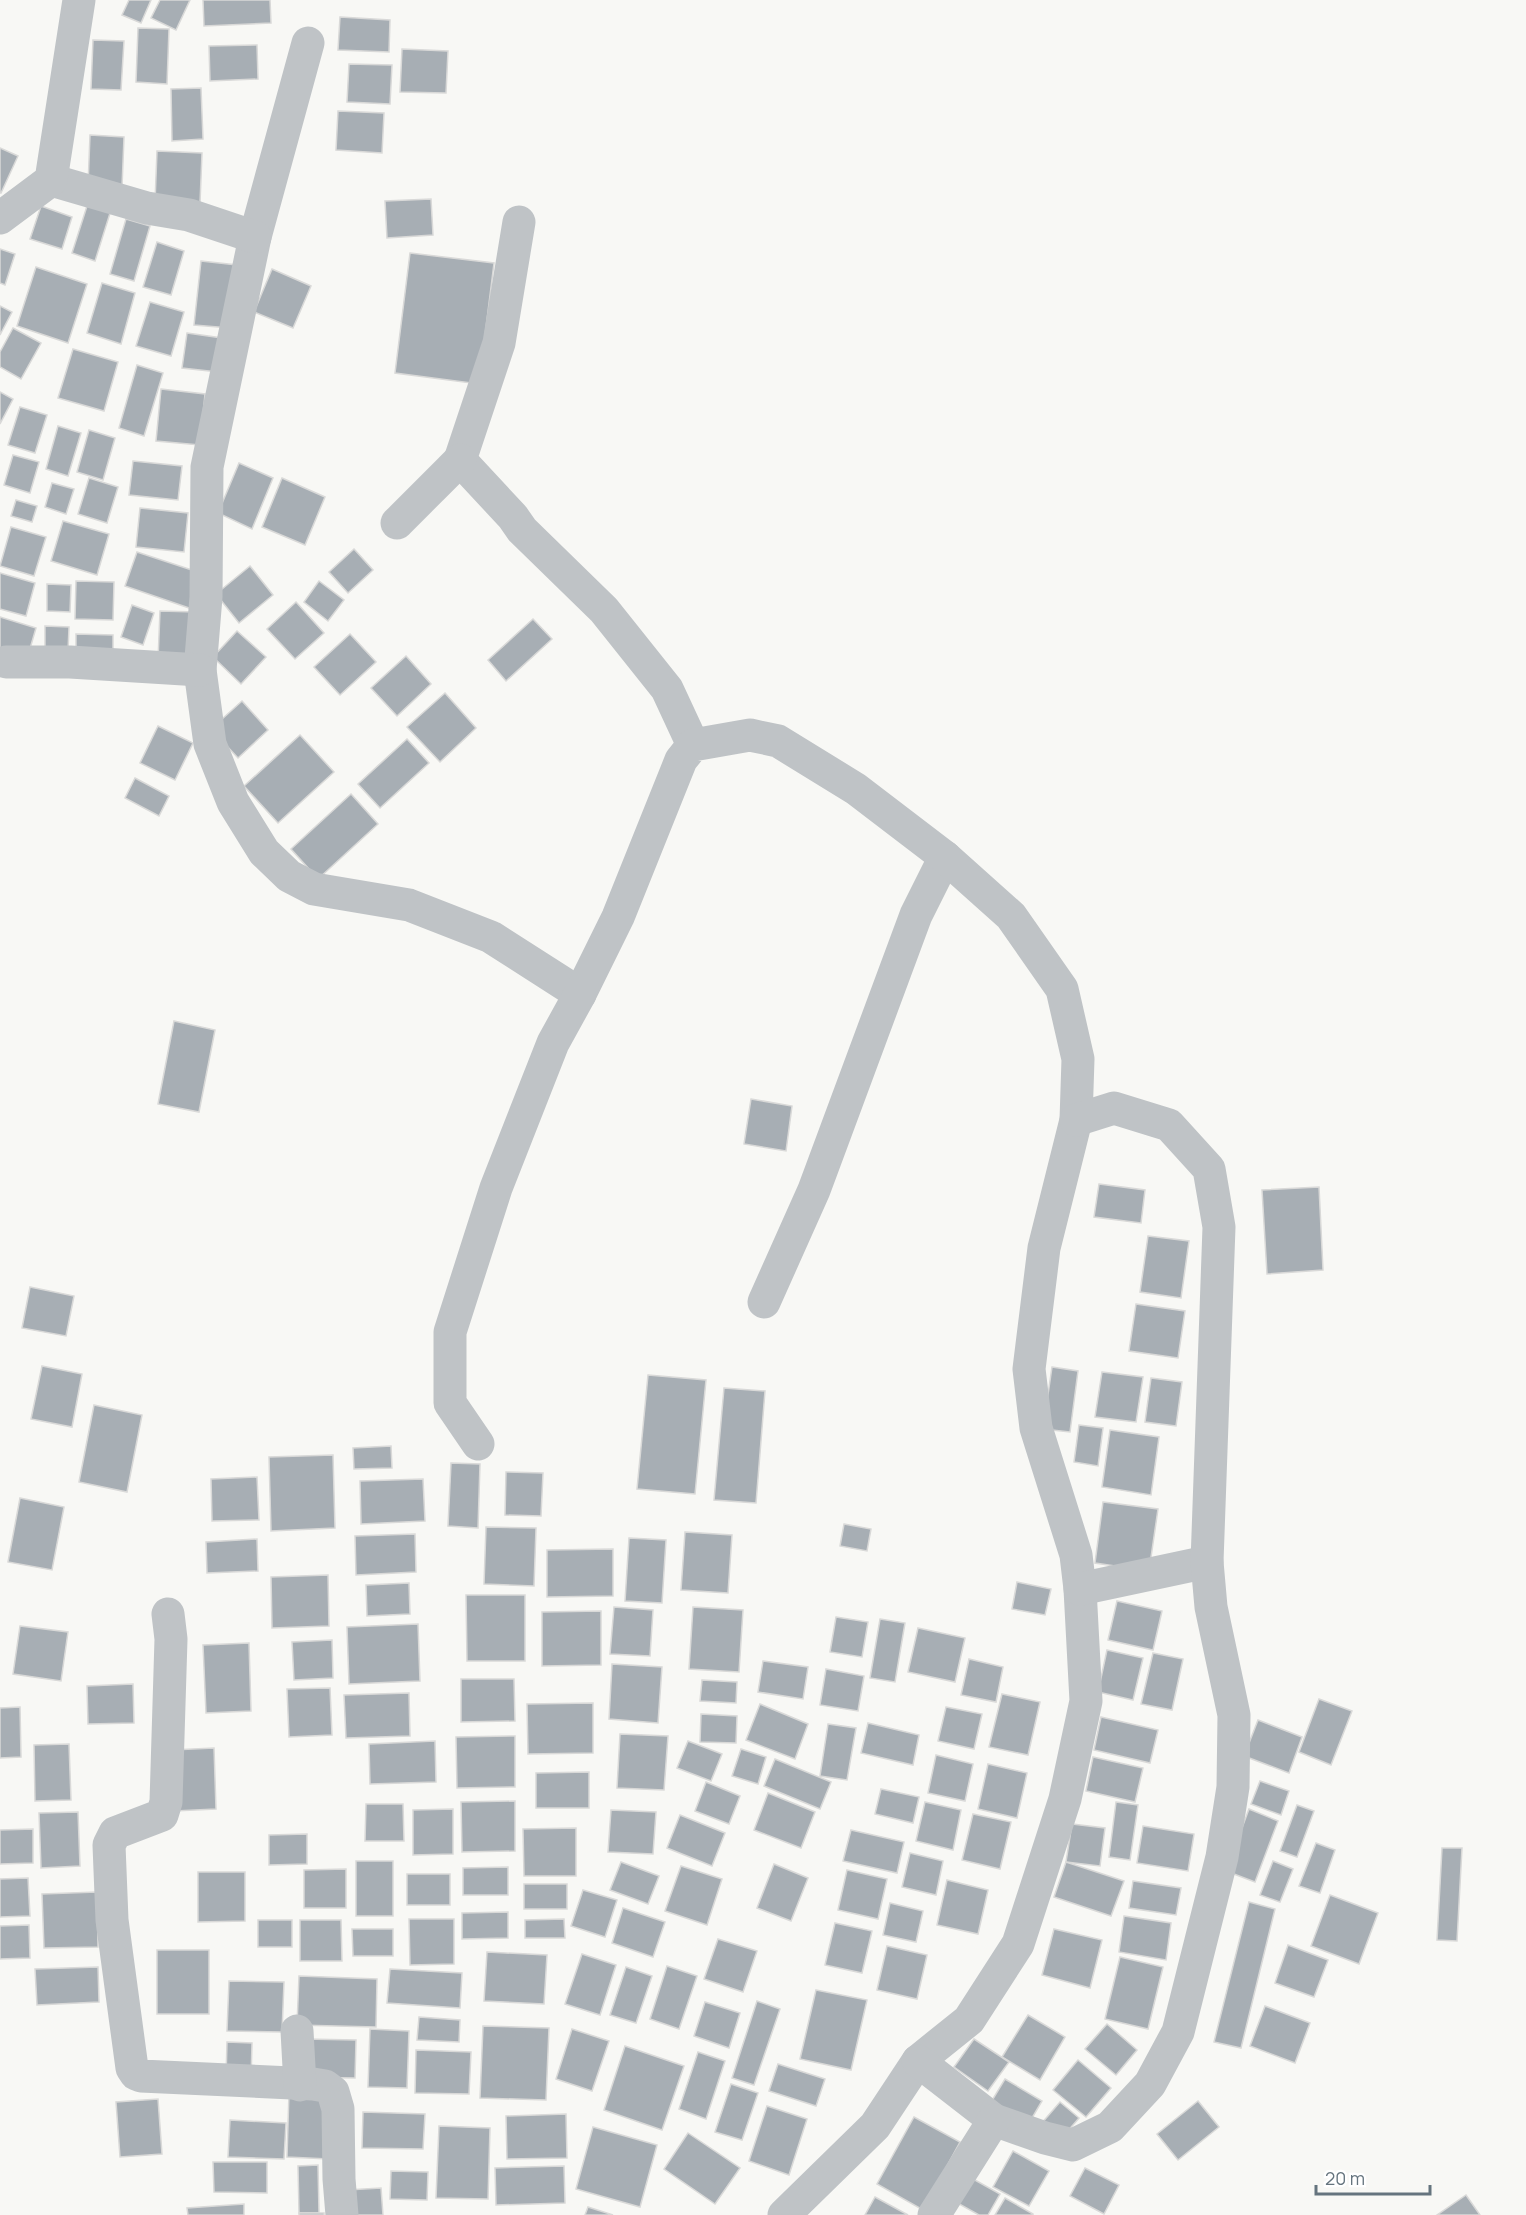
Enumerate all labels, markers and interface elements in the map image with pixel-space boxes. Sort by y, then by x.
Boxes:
scale bar [1316,2158,1430,2196]
text: 20 m [1325,2166,1365,2190]

